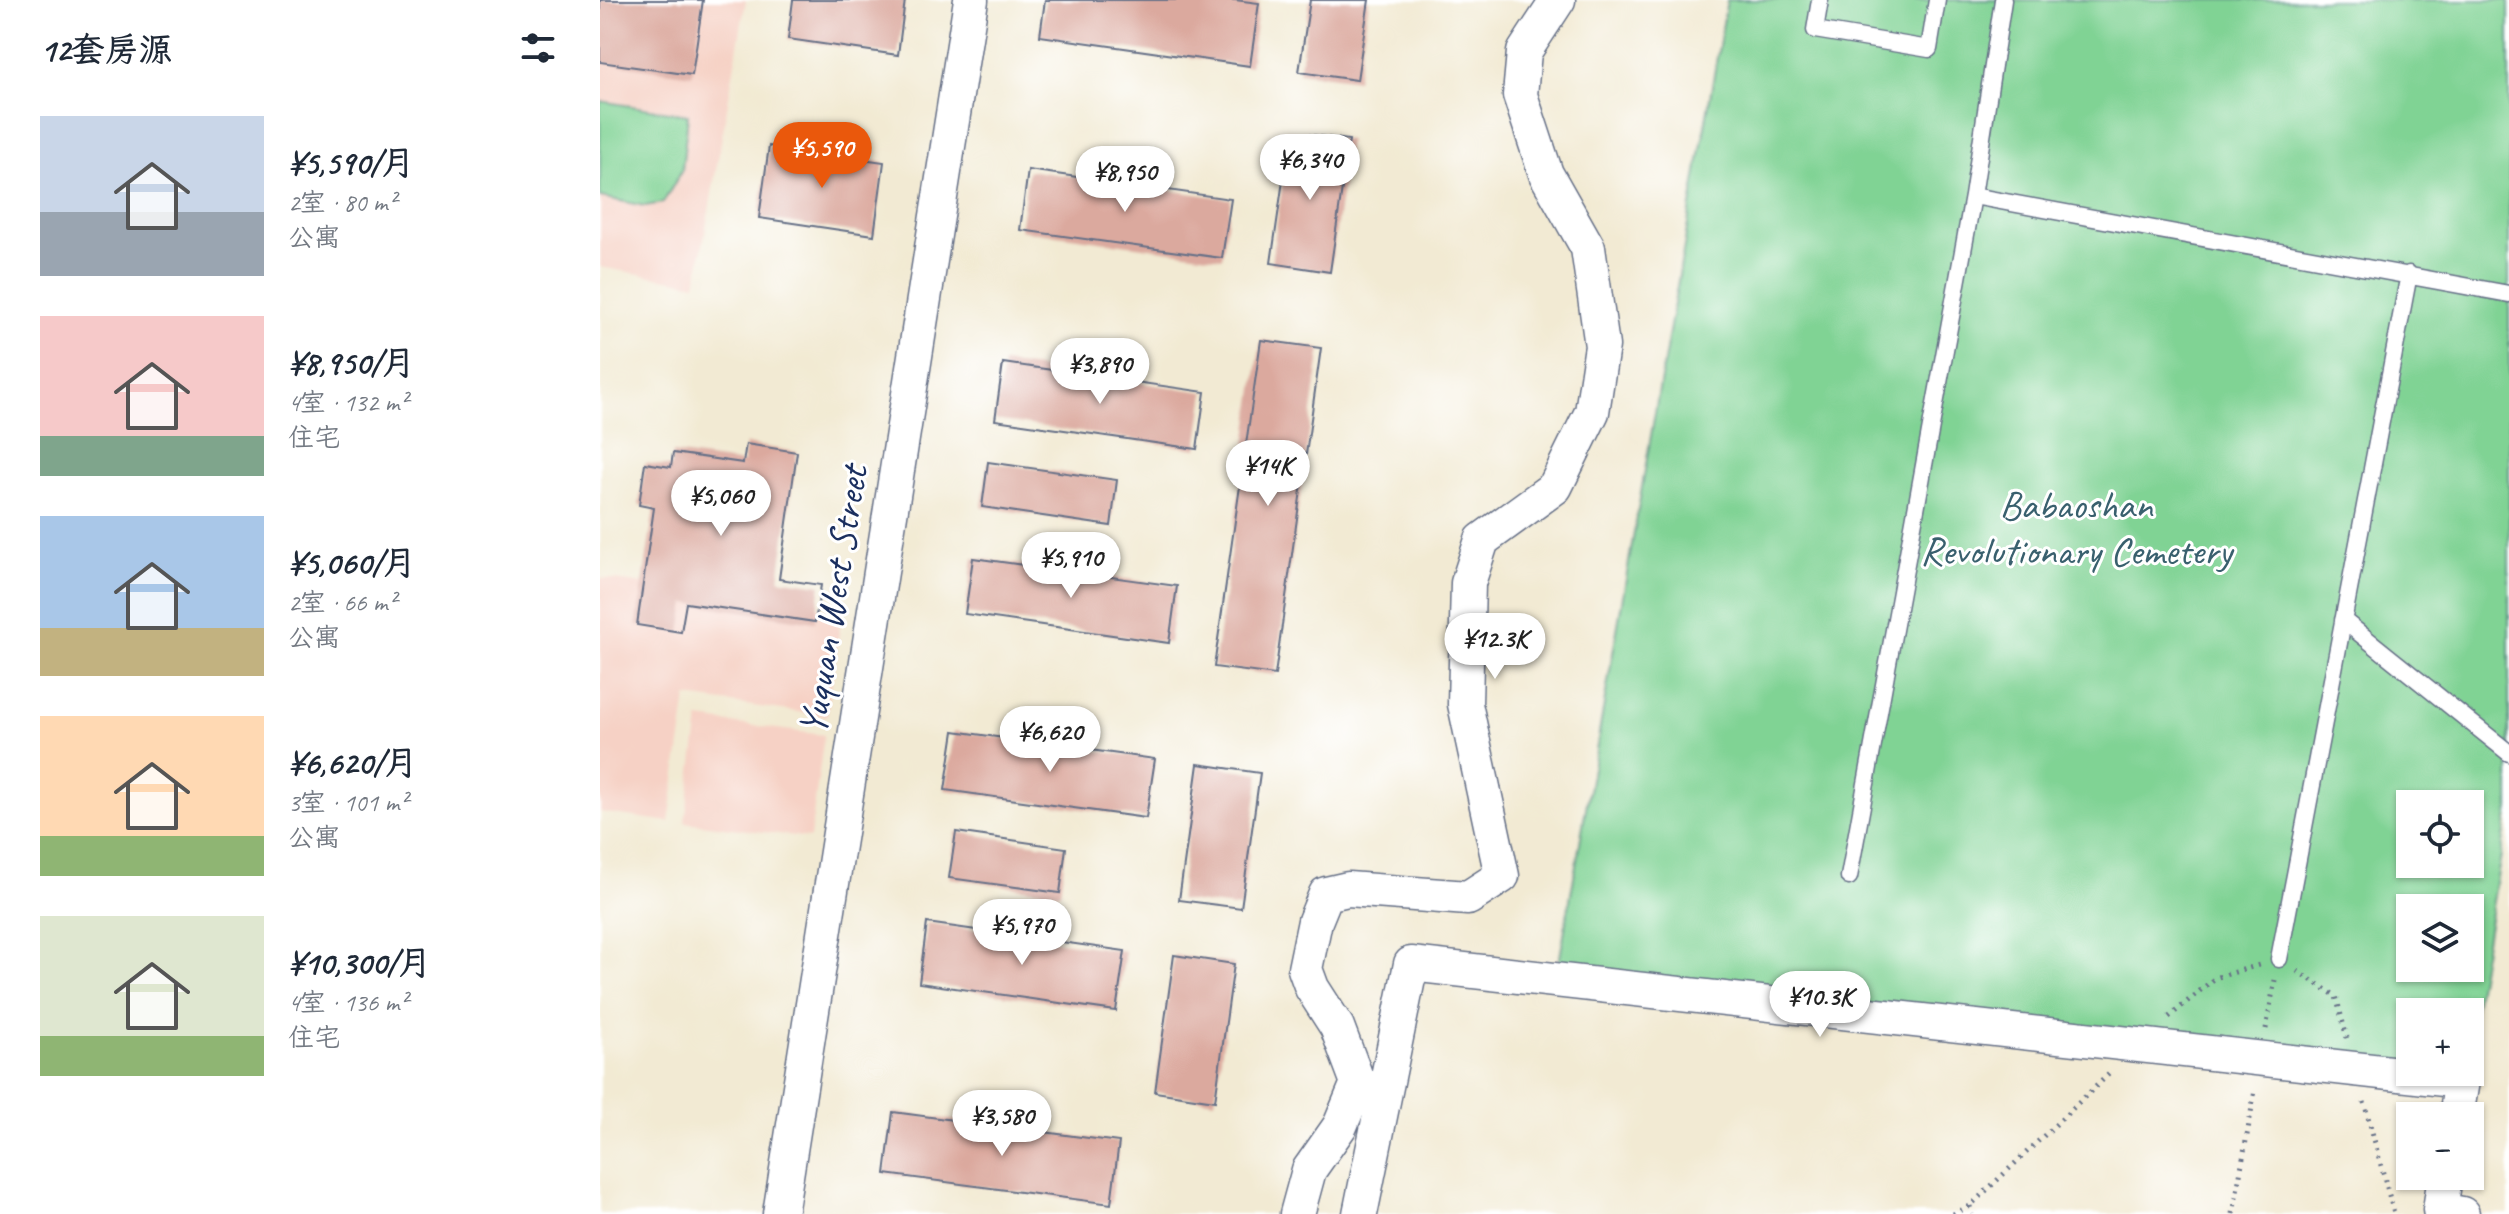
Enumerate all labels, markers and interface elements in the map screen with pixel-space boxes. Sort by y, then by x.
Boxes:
icon: filters [516,26,560,70]
text: 12套房源 [40,28,173,71]
pin: ¥5,590 [757,122,887,190]
text: ¥5,590 [791,131,853,164]
pin: ¥6,340 [1245,134,1375,202]
text: ¥5,590/月 [288,141,415,184]
text: ¥6,340 [1278,143,1342,176]
pin: ¥8,950 [1060,146,1190,214]
icon: home [104,148,200,244]
text: ¥8,950 [1094,155,1156,188]
text: 2室 · 80 m² [288,186,396,219]
text: 公寓 [288,221,340,254]
pin: ¥3,890 [1035,338,1165,406]
text: ¥8,950/月 [288,341,416,384]
text: ¥3,890 [1068,347,1132,380]
icon: home [104,348,200,444]
text: 4室 · 132 m² [288,386,407,419]
text: 住宅 [288,421,340,454]
pin: ¥14K [1221,440,1315,508]
text: ¥14K [1244,449,1292,482]
street label: Yuquan West Street [787,458,880,738]
pin: ¥5,060 [656,470,786,538]
text: ¥5,060 [689,479,753,512]
park label: Babaoshan Revolutionary Cemetery [1920,480,2235,576]
pin: ¥5,910 [1006,532,1136,600]
text: ¥5,060/月 [288,541,417,584]
text: ¥5,910 [1040,541,1102,574]
icon: home [104,548,200,644]
text: 2室 · 66 m² [288,586,396,619]
pin: ¥12.3K [1430,613,1560,681]
text: 公寓 [288,621,340,654]
text: ¥12.3K [1462,622,1528,655]
pin: ¥6,620 [985,706,1115,774]
text: ¥6,620 [1018,715,1082,748]
text: ¥6,620/月 [288,741,418,784]
icon: home [104,748,200,844]
text: 3室 · 101 m² [288,786,407,819]
map controls [2396,790,2484,1190]
button: locate [2396,790,2484,878]
text: 公寓 [288,821,340,854]
button: layers [2396,894,2484,982]
pin: ¥5,970 [957,899,1087,967]
text: ¥5,970 [991,908,1053,941]
text: ¥10,300/月 [288,941,432,984]
icon: home [104,948,200,1044]
pin: ¥10.3K [1755,971,1885,1039]
text: ¥10.3K [1787,980,1853,1013]
text: 4室 · 136 m² [288,986,407,1019]
button: + [2396,998,2484,1086]
text: 住宅 [288,1021,340,1054]
pin: ¥3,580 [937,1090,1067,1158]
text: ¥3,580 [970,1099,1034,1132]
button: − [2396,1102,2484,1190]

